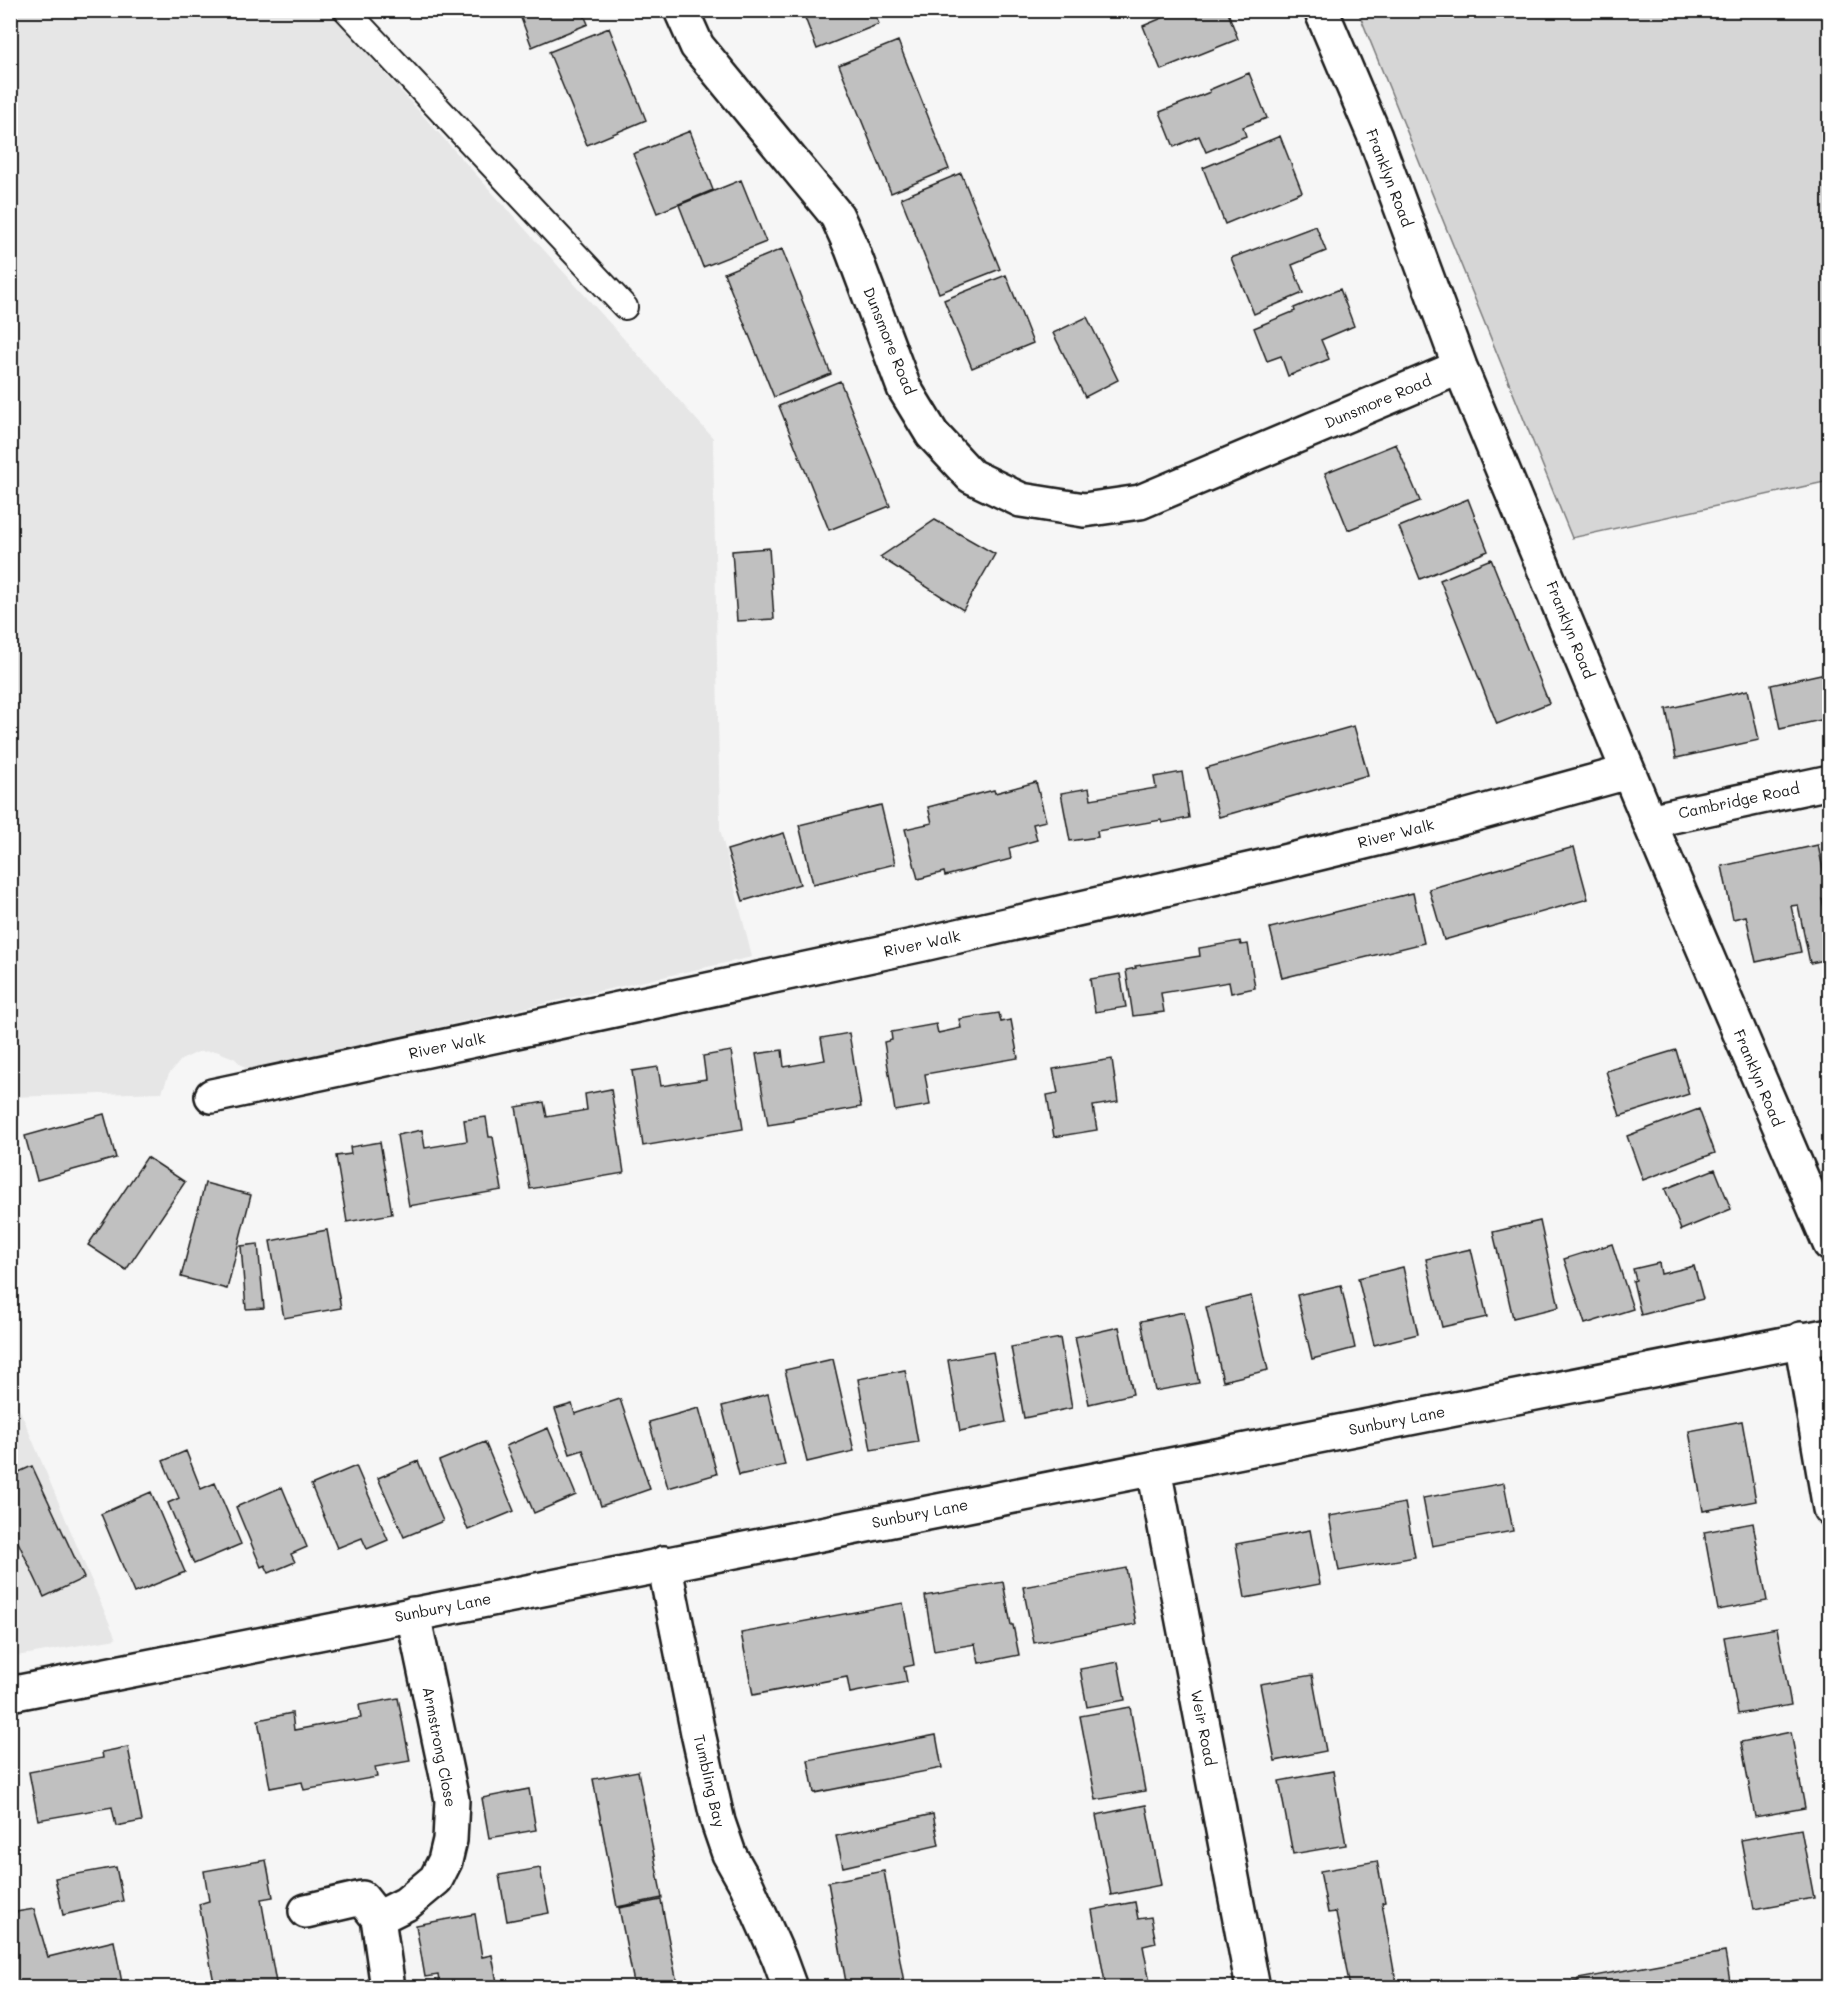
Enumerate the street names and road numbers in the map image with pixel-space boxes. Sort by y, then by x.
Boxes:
street label: Franklyn Road [1362,126,1418,230]
street label: Dunsmore Road [859,284,921,397]
street label: Dunsmore Road [1321,370,1434,433]
street label: Franklyn Road [1542,578,1600,681]
street label: Cambridge Road [1676,777,1801,823]
street label: River Walk [1355,814,1436,852]
street label: River Walk [882,925,962,961]
street label: Franklyn Road [1729,1026,1788,1129]
street label: River Walk [407,1027,487,1063]
street label: Sunbury Lane [1347,1401,1447,1439]
street label: Sunbury Lane [870,1494,970,1532]
street label: Sunbury Lane [393,1588,493,1626]
street label: Armstrong Close [419,1685,461,1809]
street label: Weir Road [1187,1688,1221,1767]
street label: Tumbling Bay [690,1732,730,1829]

